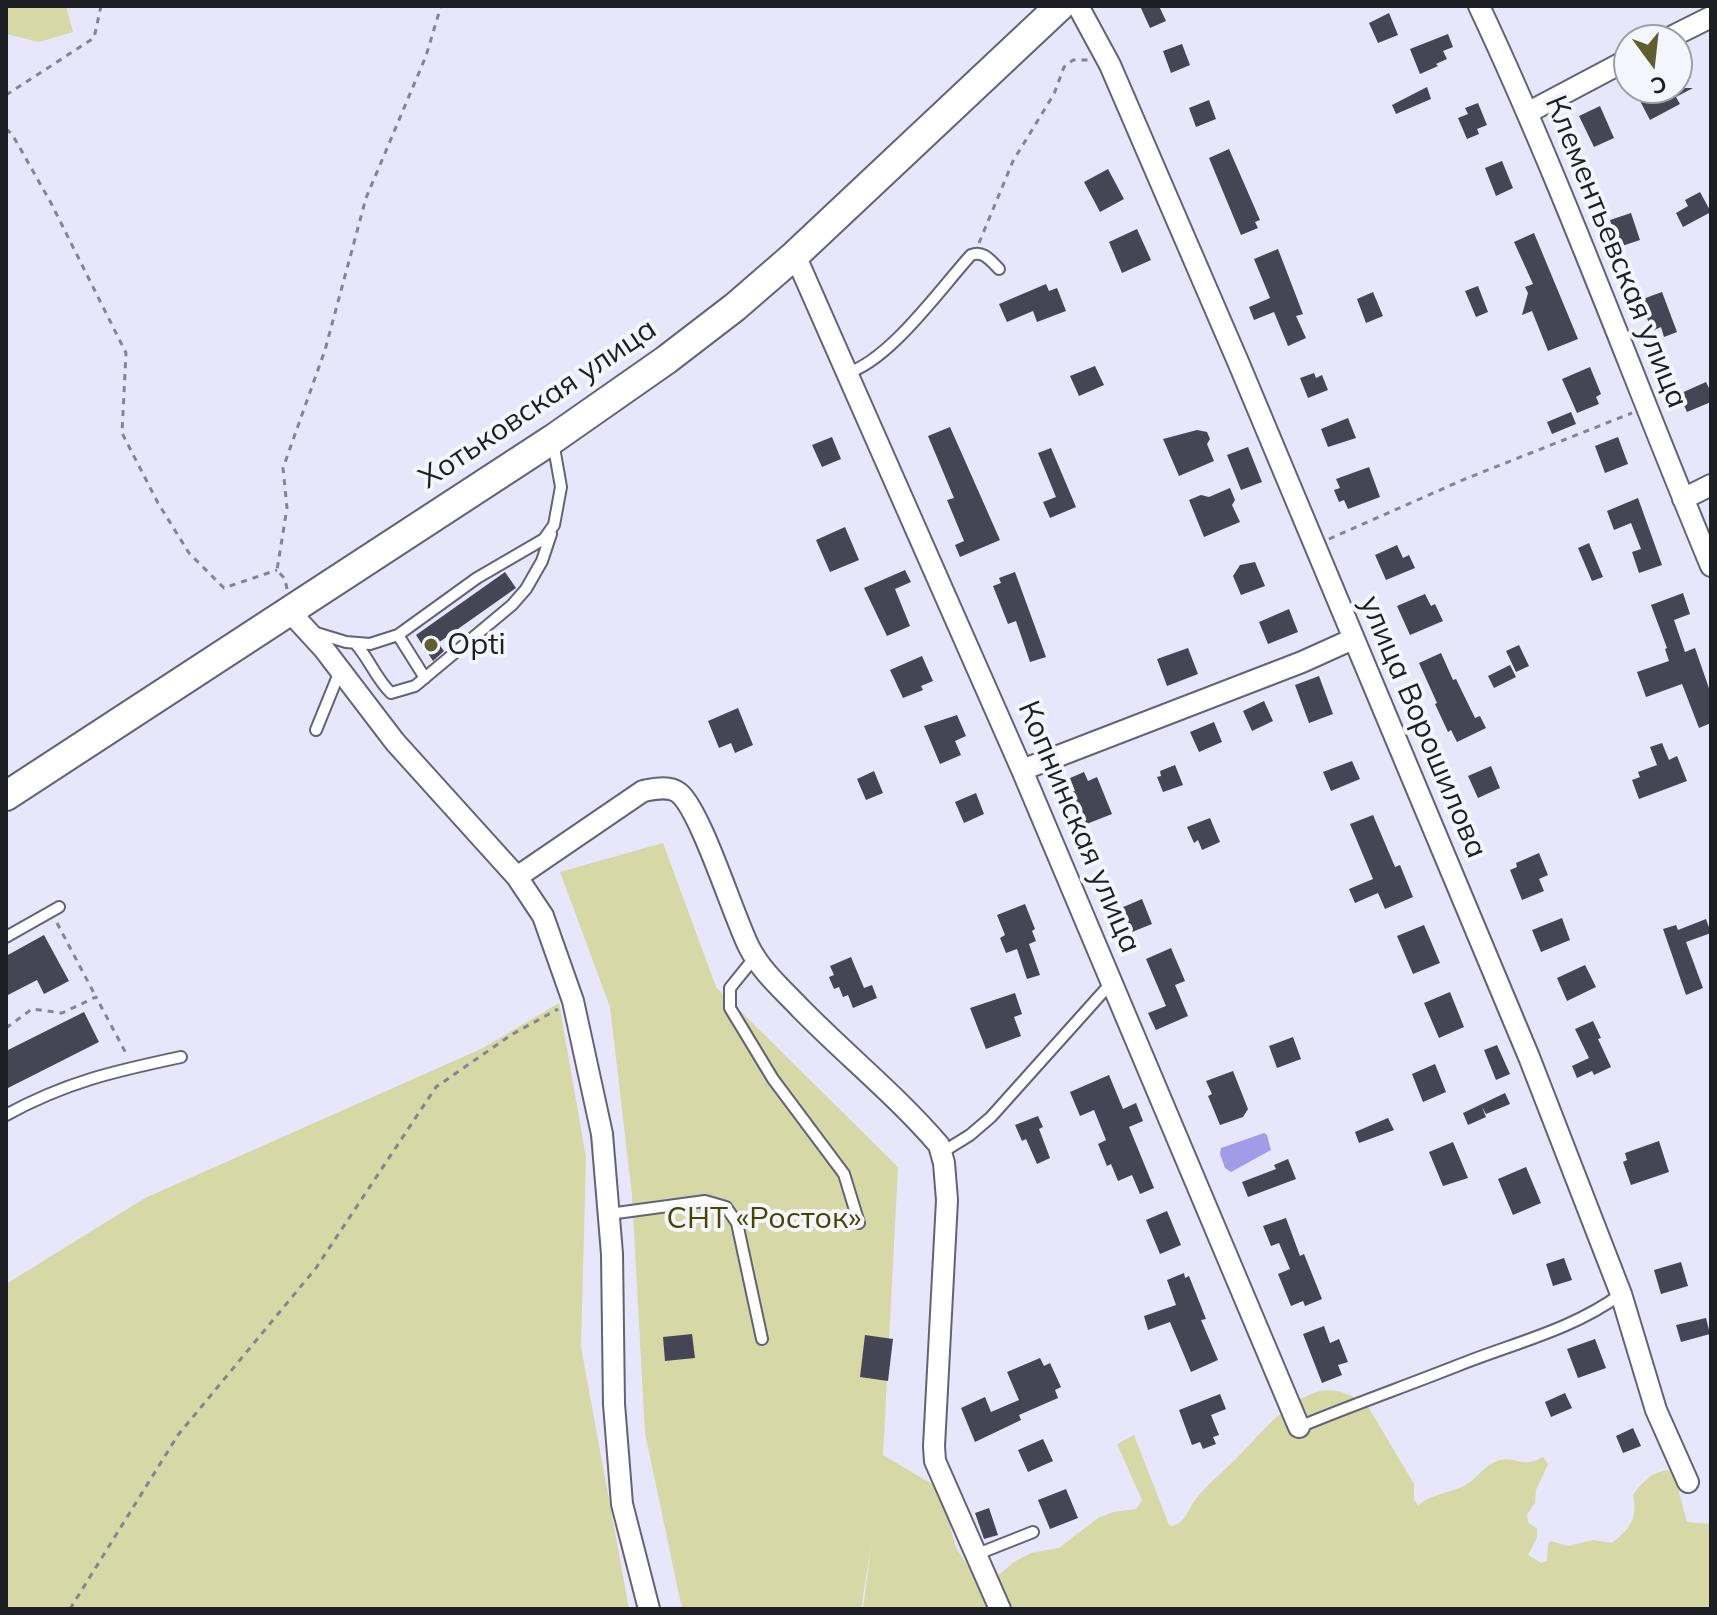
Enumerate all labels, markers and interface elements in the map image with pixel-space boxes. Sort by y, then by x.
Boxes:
north arrow [1613,24,1693,104]
text: С [1648,70,1670,101]
street label: Клементьевская улица [1537,91,1695,413]
street label: Хотьковская улица [412,311,664,497]
street label: улица Ворошилова [1351,591,1495,863]
place label: Opti [447,627,506,663]
marker: Opti [422,636,440,654]
street label: Копнинская улица [1010,696,1148,958]
park label: СНТ «Росток» [667,1201,861,1237]

